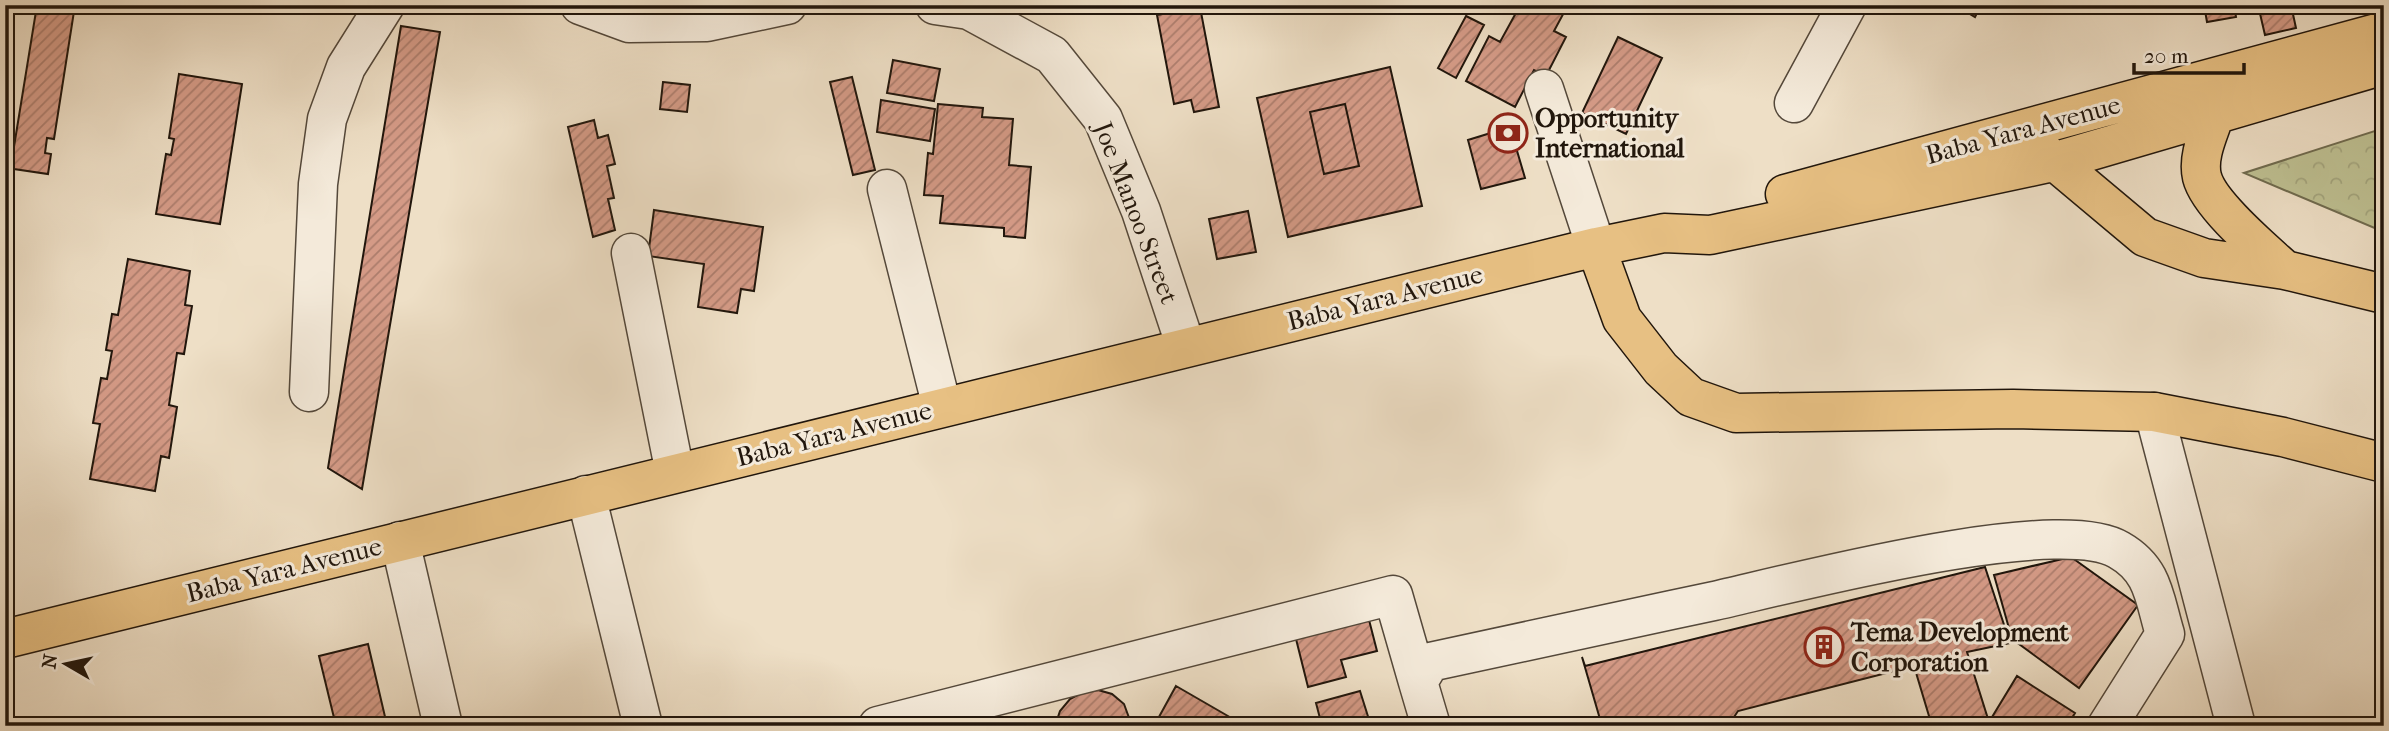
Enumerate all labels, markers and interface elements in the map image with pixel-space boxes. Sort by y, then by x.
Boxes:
scale bar [2134,32,2244,76]
text: 20 m [2144,44,2189,68]
street label: Baba Yara Avenue [1922,89,2124,171]
place label: Opportunity International [1535,103,1685,164]
bank icon: Opportunity International [1487,112,1529,154]
street label: Joe Manoo Street [1086,116,1185,309]
street label: Baba Yara Avenue [1284,259,1486,337]
street label: Baba Yara Avenue [733,395,935,473]
street label: Baba Yara Avenue [183,531,385,609]
place label: Tema Development Corporation [1850,617,2070,678]
building icon: Tema Development Corporation [1803,626,1845,668]
north arrow [32,630,102,700]
text: N [38,652,62,670]

